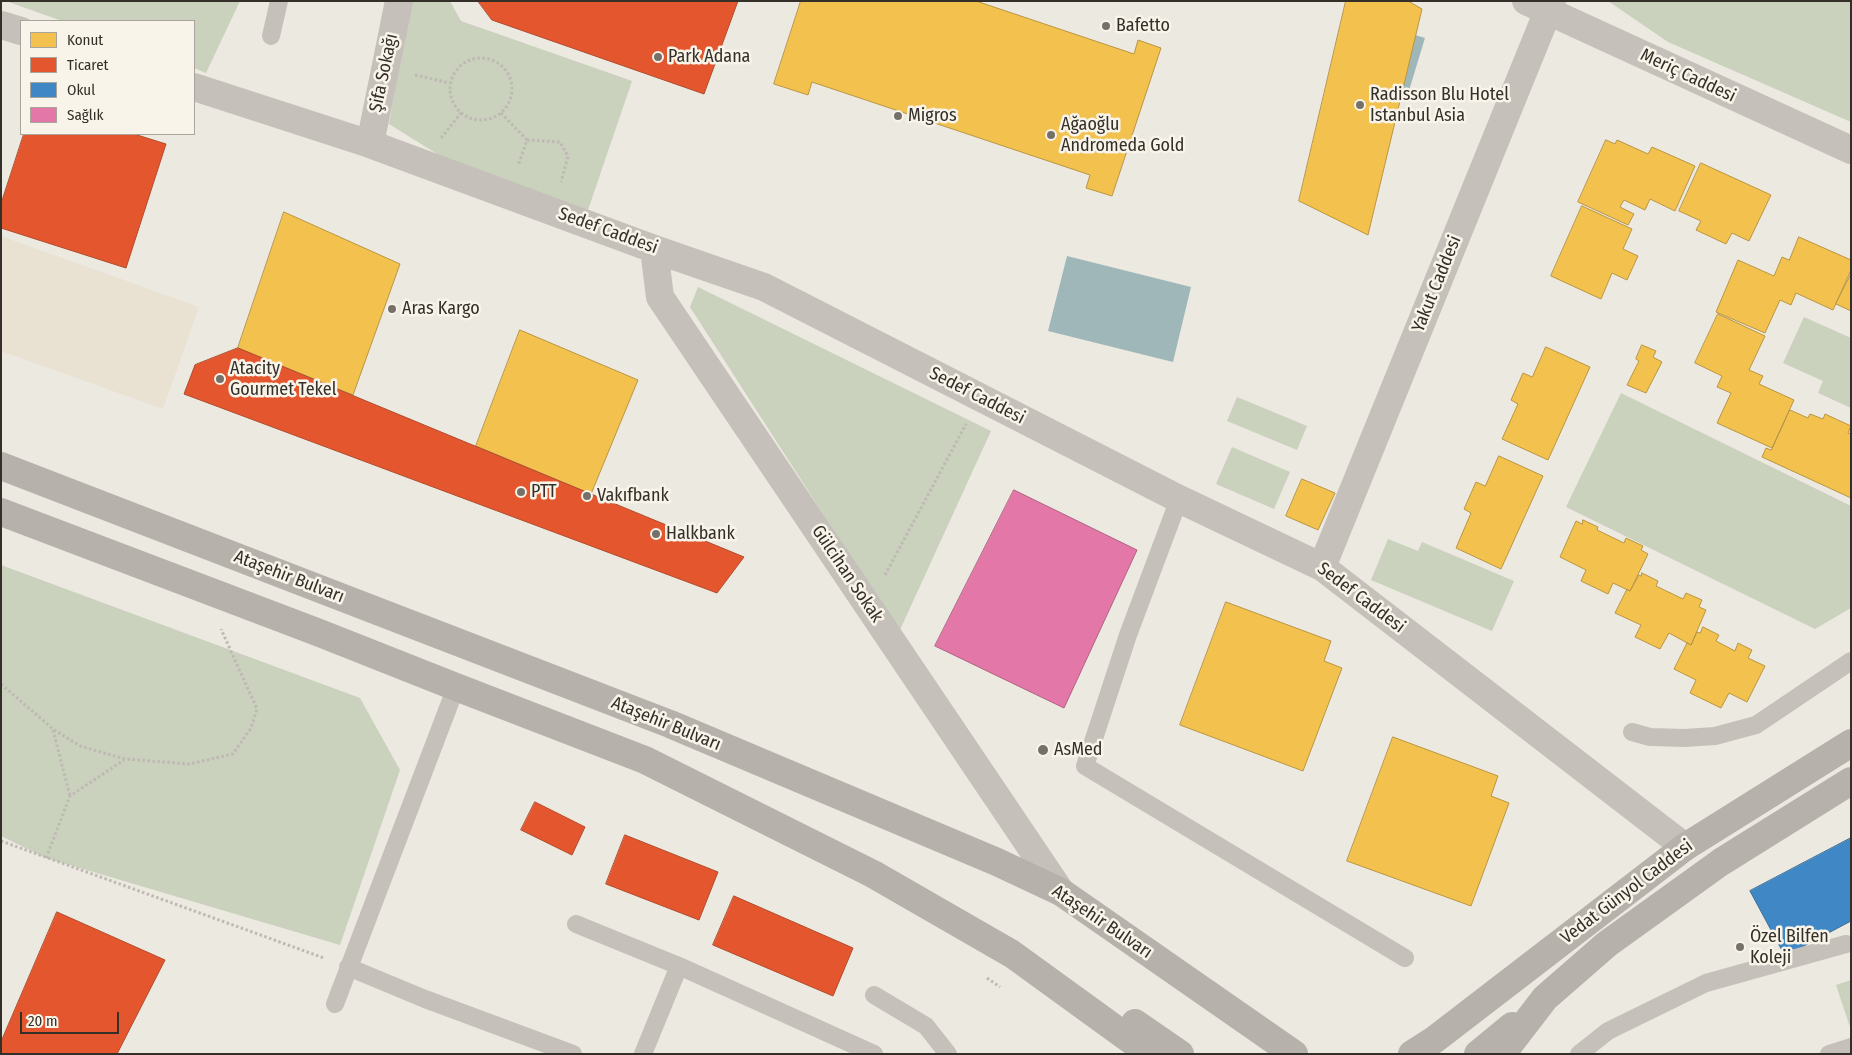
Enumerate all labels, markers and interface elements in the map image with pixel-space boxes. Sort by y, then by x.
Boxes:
place label: Bafetto [1116,15,1170,37]
legend [20,20,195,135]
marker: Bafetto [1100,20,1112,32]
text: Konut [67,31,103,49]
street label: Şifa Sokağı [365,32,403,114]
street label: Meriç Caddesi [1637,45,1739,107]
place label: Park Adana [668,46,750,68]
marker: Park Adana [652,51,664,63]
text: Ticaret [67,56,108,74]
text: Okul [67,81,95,99]
place label: Radisson Blu Hotel Istanbul Asia [1370,84,1509,126]
marker: Radisson Blu Hotel Istanbul Asia [1354,99,1366,111]
place label: Migros [908,105,957,127]
text: Sağlık [67,106,103,124]
marker: Migros [892,110,904,122]
place label: Ağaoğlu Andromeda Gold [1061,114,1184,156]
marker: Ağaoğlu Andromeda Gold [1045,129,1057,141]
street label: Sedef Caddesi [555,203,661,259]
street label: Yakut Caddesi [1408,233,1466,335]
place label: Aras Kargo [402,298,480,320]
marker: Aras Kargo [386,303,398,315]
place label: Atacity Gourmet Tekel [230,358,336,400]
street label: Sedef Caddesi [926,363,1028,429]
marker: Atacity Gourmet Tekel [214,373,226,385]
place label: PTT [531,481,557,503]
place label: Vakıfbank [597,485,669,507]
marker: PTT [515,486,527,498]
marker: Vakıfbank [581,490,593,502]
street label: Gülcihan Sokak [807,521,887,627]
place label: Halkbank [666,523,735,545]
marker: Halkbank [650,528,662,540]
street label: Ataşehir Bulvarı [231,546,347,608]
street label: Sedef Caddesi [1313,558,1409,638]
street label: Ataşehir Bulvarı [608,692,724,756]
place label: AsMed [1054,739,1102,761]
marker: AsMed [1036,743,1050,757]
street label: Vedat Günyol Caddesi [1557,835,1697,949]
street label: Ataşehir Bulvarı [1048,881,1156,963]
place label: Özel Bilfen Koleji [1750,926,1829,969]
marker: Özel Bilfen Koleji [1734,941,1746,953]
scale bar [22,1002,121,1034]
text: 20 m [28,1012,58,1030]

